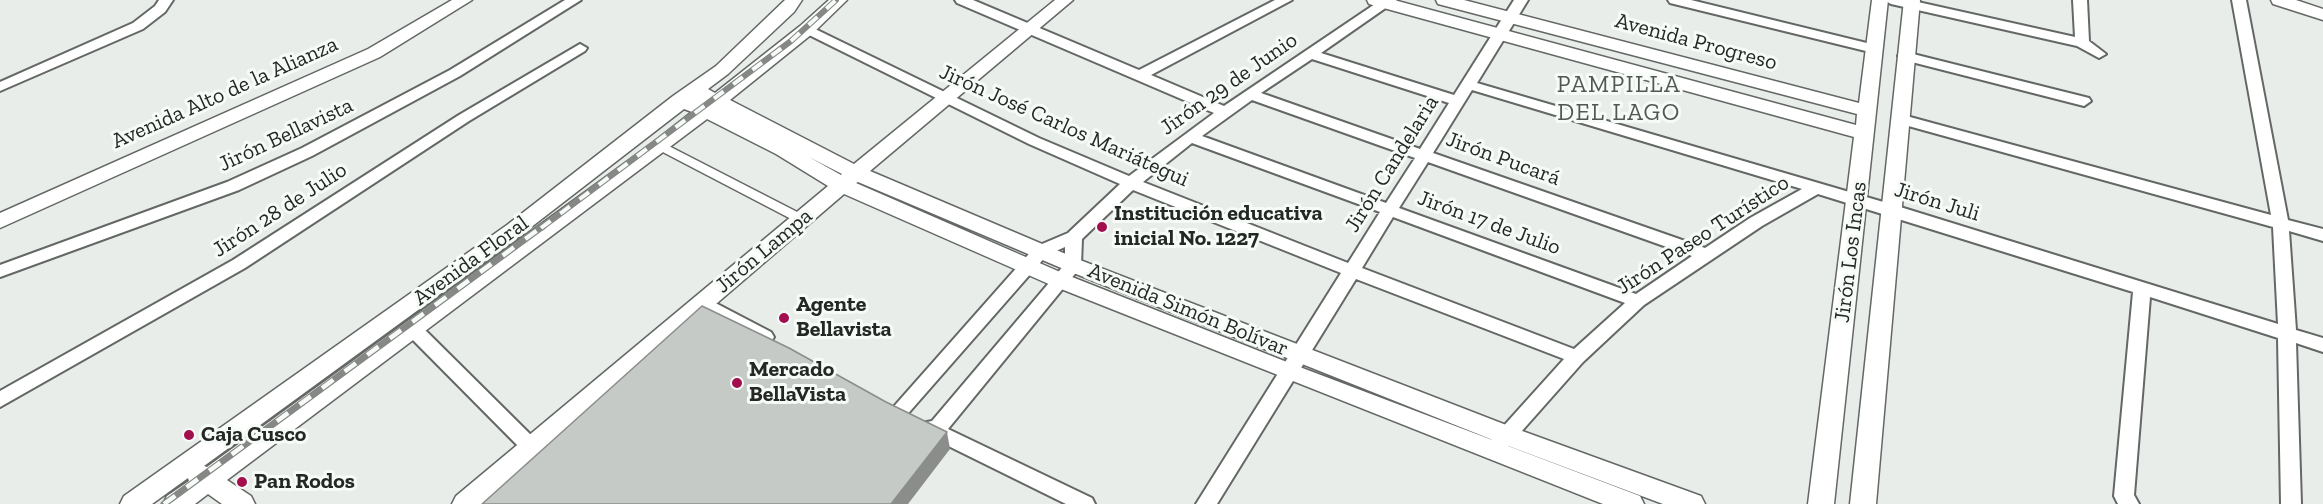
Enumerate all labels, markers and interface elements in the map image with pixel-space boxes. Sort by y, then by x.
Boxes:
street label: Avenida Progreso [1612,8,1780,76]
street label: Jirón 29 de Junio [1155,27,1303,141]
street label: Avenida Alto de la Alianza [108,31,342,155]
street label: Jirón José Carlos Mariátegui [935,59,1193,193]
district label: PAMPILLA DEL LAGO [1557,71,1681,127]
street label: Jirón Candelaria [1339,91,1445,237]
street label: Jirón Bellavista [215,92,357,178]
street label: Jirón Pucará [1442,126,1564,192]
street label: Jirón 28 de Julio [208,157,352,263]
street label: Jirón Paseo Turístico [1612,169,1794,301]
street label: Jirón Juli [1891,177,1983,227]
street label: Jirón Los Incas [1829,180,1873,324]
street label: Jirón 17 de Julio [1414,185,1564,261]
place label: Institución educativa inicial No. 1227 [1114,201,1323,252]
street label: Jirón Lampa [710,203,818,299]
street label: Avenida Floral [408,210,534,312]
marker: Institución educativa inicial No. 1227 [1095,220,1109,234]
street label: Avenida Simón Bolívar [1084,258,1292,362]
place label: Agente Bellavista [796,292,892,344]
marker: Agente Bellavista [777,311,791,325]
place label: Mercado BellaVista [749,357,846,408]
marker: Mercado BellaVista [730,376,744,390]
place label: Caja Cusco [201,422,306,448]
marker: Caja Cusco [182,428,196,442]
place label: Pan Rodos [254,469,355,495]
marker: Pan Rodos [235,475,249,489]

